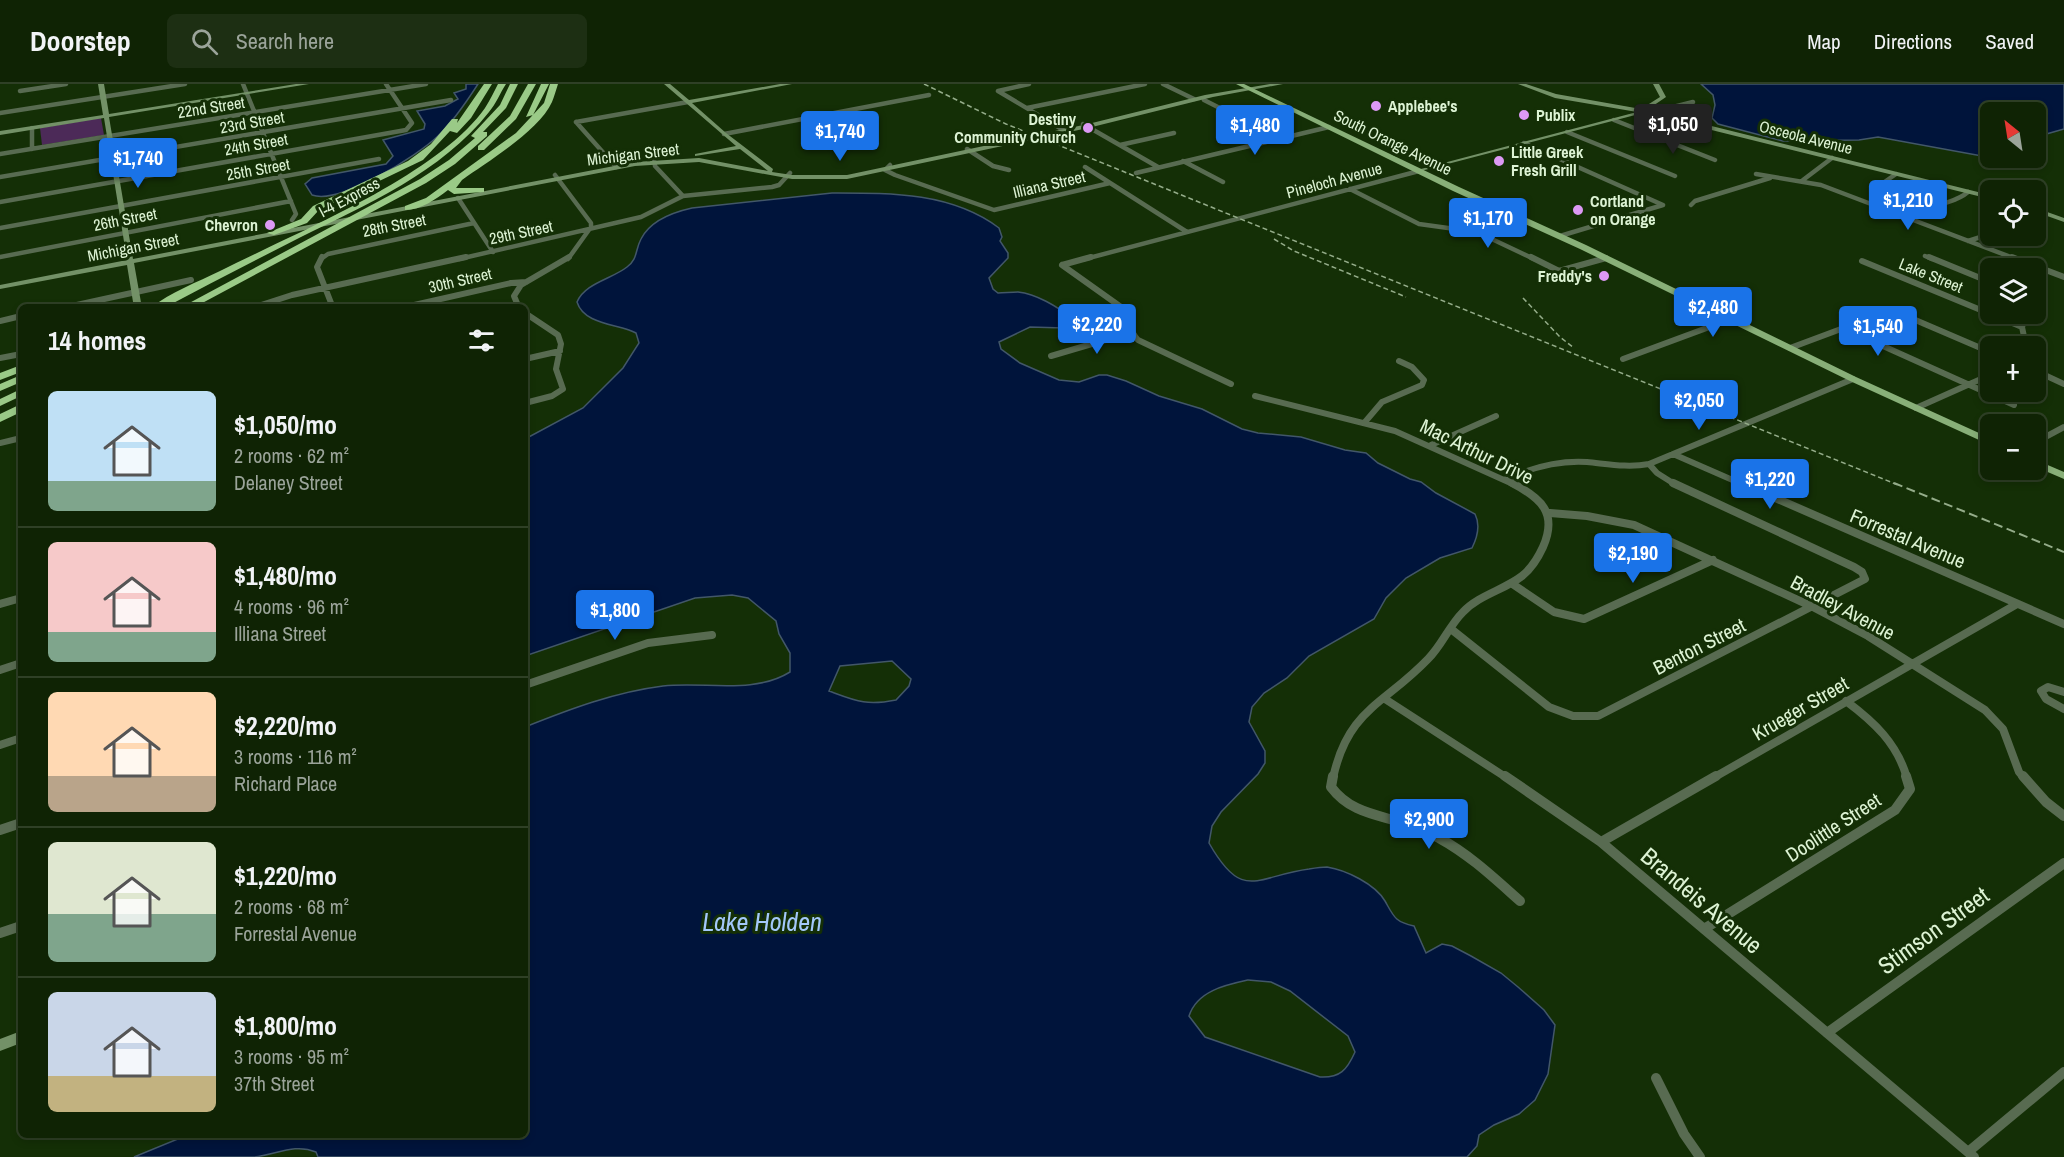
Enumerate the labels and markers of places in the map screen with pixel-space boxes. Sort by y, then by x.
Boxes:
place label: Applebee's [1388,95,1457,117]
marker: Applebee's [1369,99,1383,113]
place label: Publix [1536,104,1576,126]
pin: $1,050 [1624,104,1722,155]
pin: $1,480 [1206,105,1304,156]
place label: Destiny Community Church [954,108,1077,148]
marker: Publix [1517,108,1531,122]
pin: $1,740 [791,111,889,162]
marker: Destiny Community Church [1081,121,1095,135]
pin: $1,740 [89,138,187,189]
place label: Little Greek Fresh Grill [1511,141,1584,181]
marker: Little Greek Fresh Grill [1492,154,1506,168]
pin: $1,210 [1859,180,1957,231]
place label: Cortland on Orange [1590,190,1656,230]
pin: $1,170 [1439,198,1537,249]
marker: Cortland on Orange [1571,203,1585,217]
place label: Chevron [205,214,258,236]
marker: Chevron [263,218,277,232]
place label: Freddy's [1538,265,1592,287]
marker: Freddy's [1597,269,1611,283]
pin: $2,480 [1664,287,1762,338]
pin: $2,220 [1048,304,1146,355]
pin: $1,540 [1829,306,1927,357]
pin: $2,050 [1650,380,1748,431]
pin: $1,220 [1721,459,1819,510]
pin: $2,190 [1584,533,1682,584]
pin: $1,800 [566,590,664,641]
pin: $2,900 [1380,799,1478,850]

